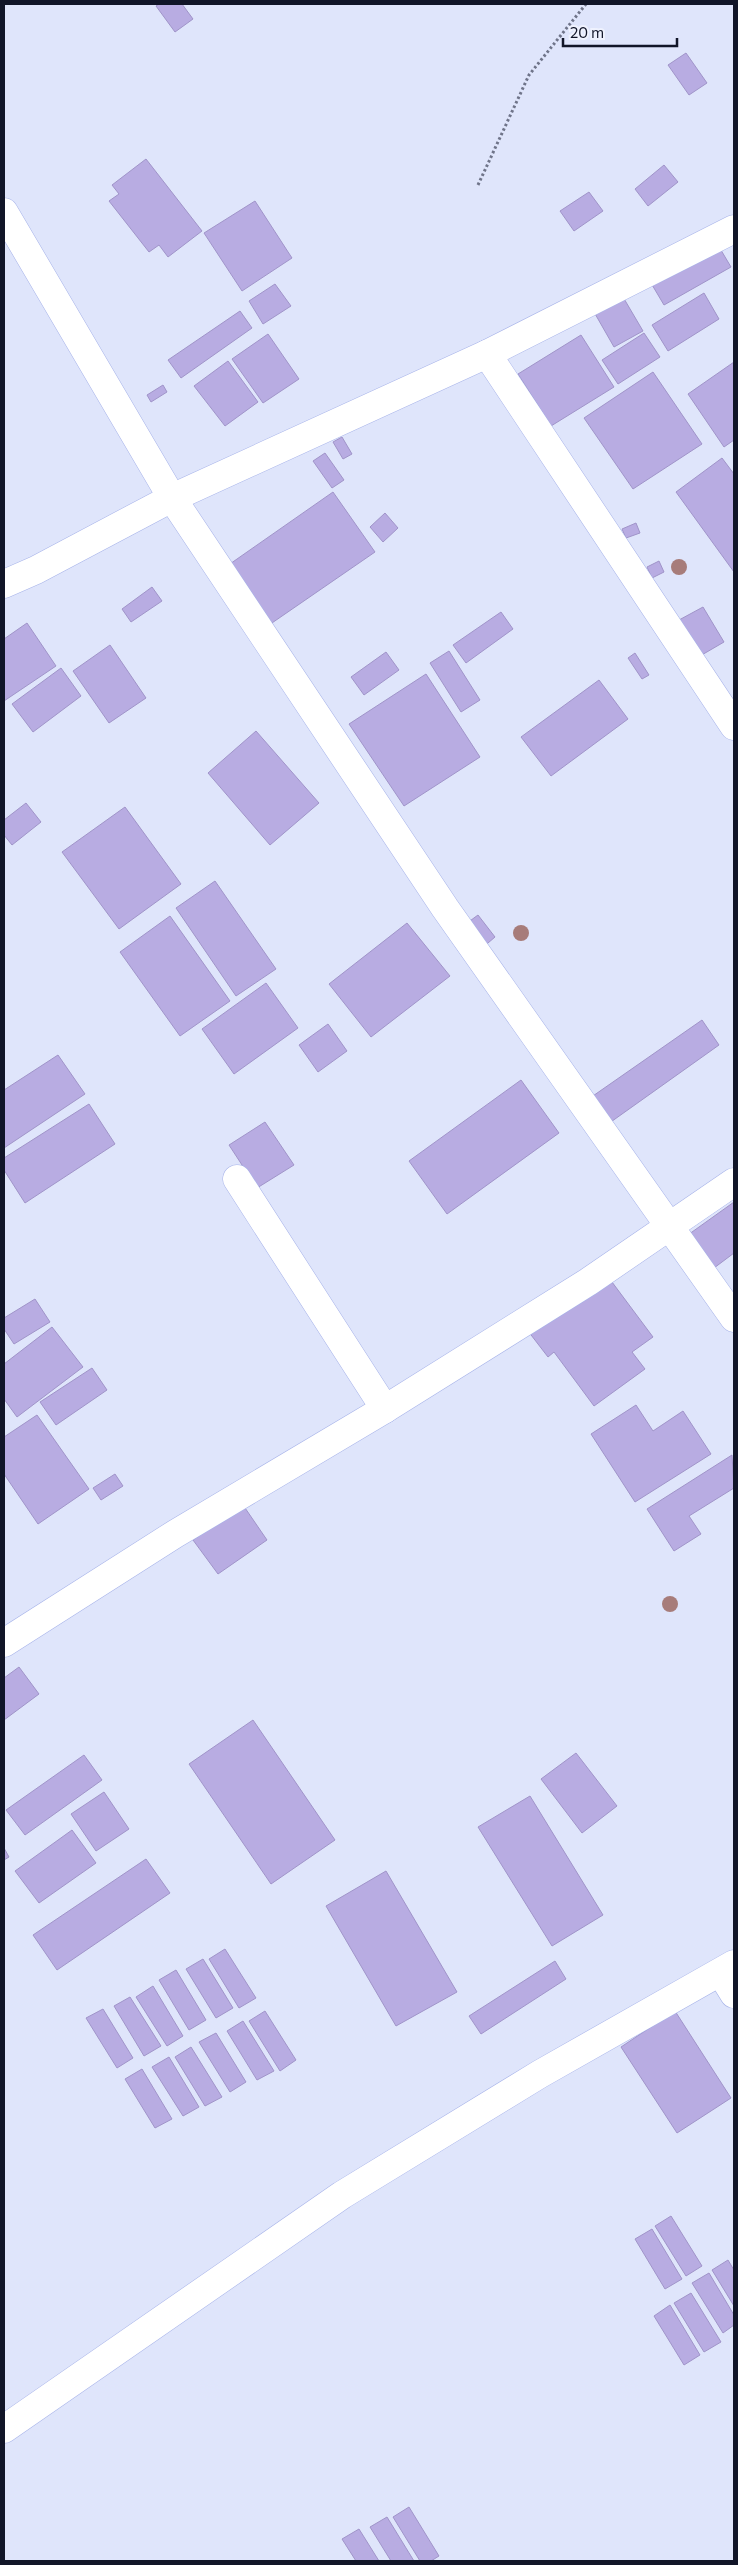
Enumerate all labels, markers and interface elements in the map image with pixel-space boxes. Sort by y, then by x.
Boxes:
scale bar [563,15,677,47]
text: 20 m [570,23,604,41]

